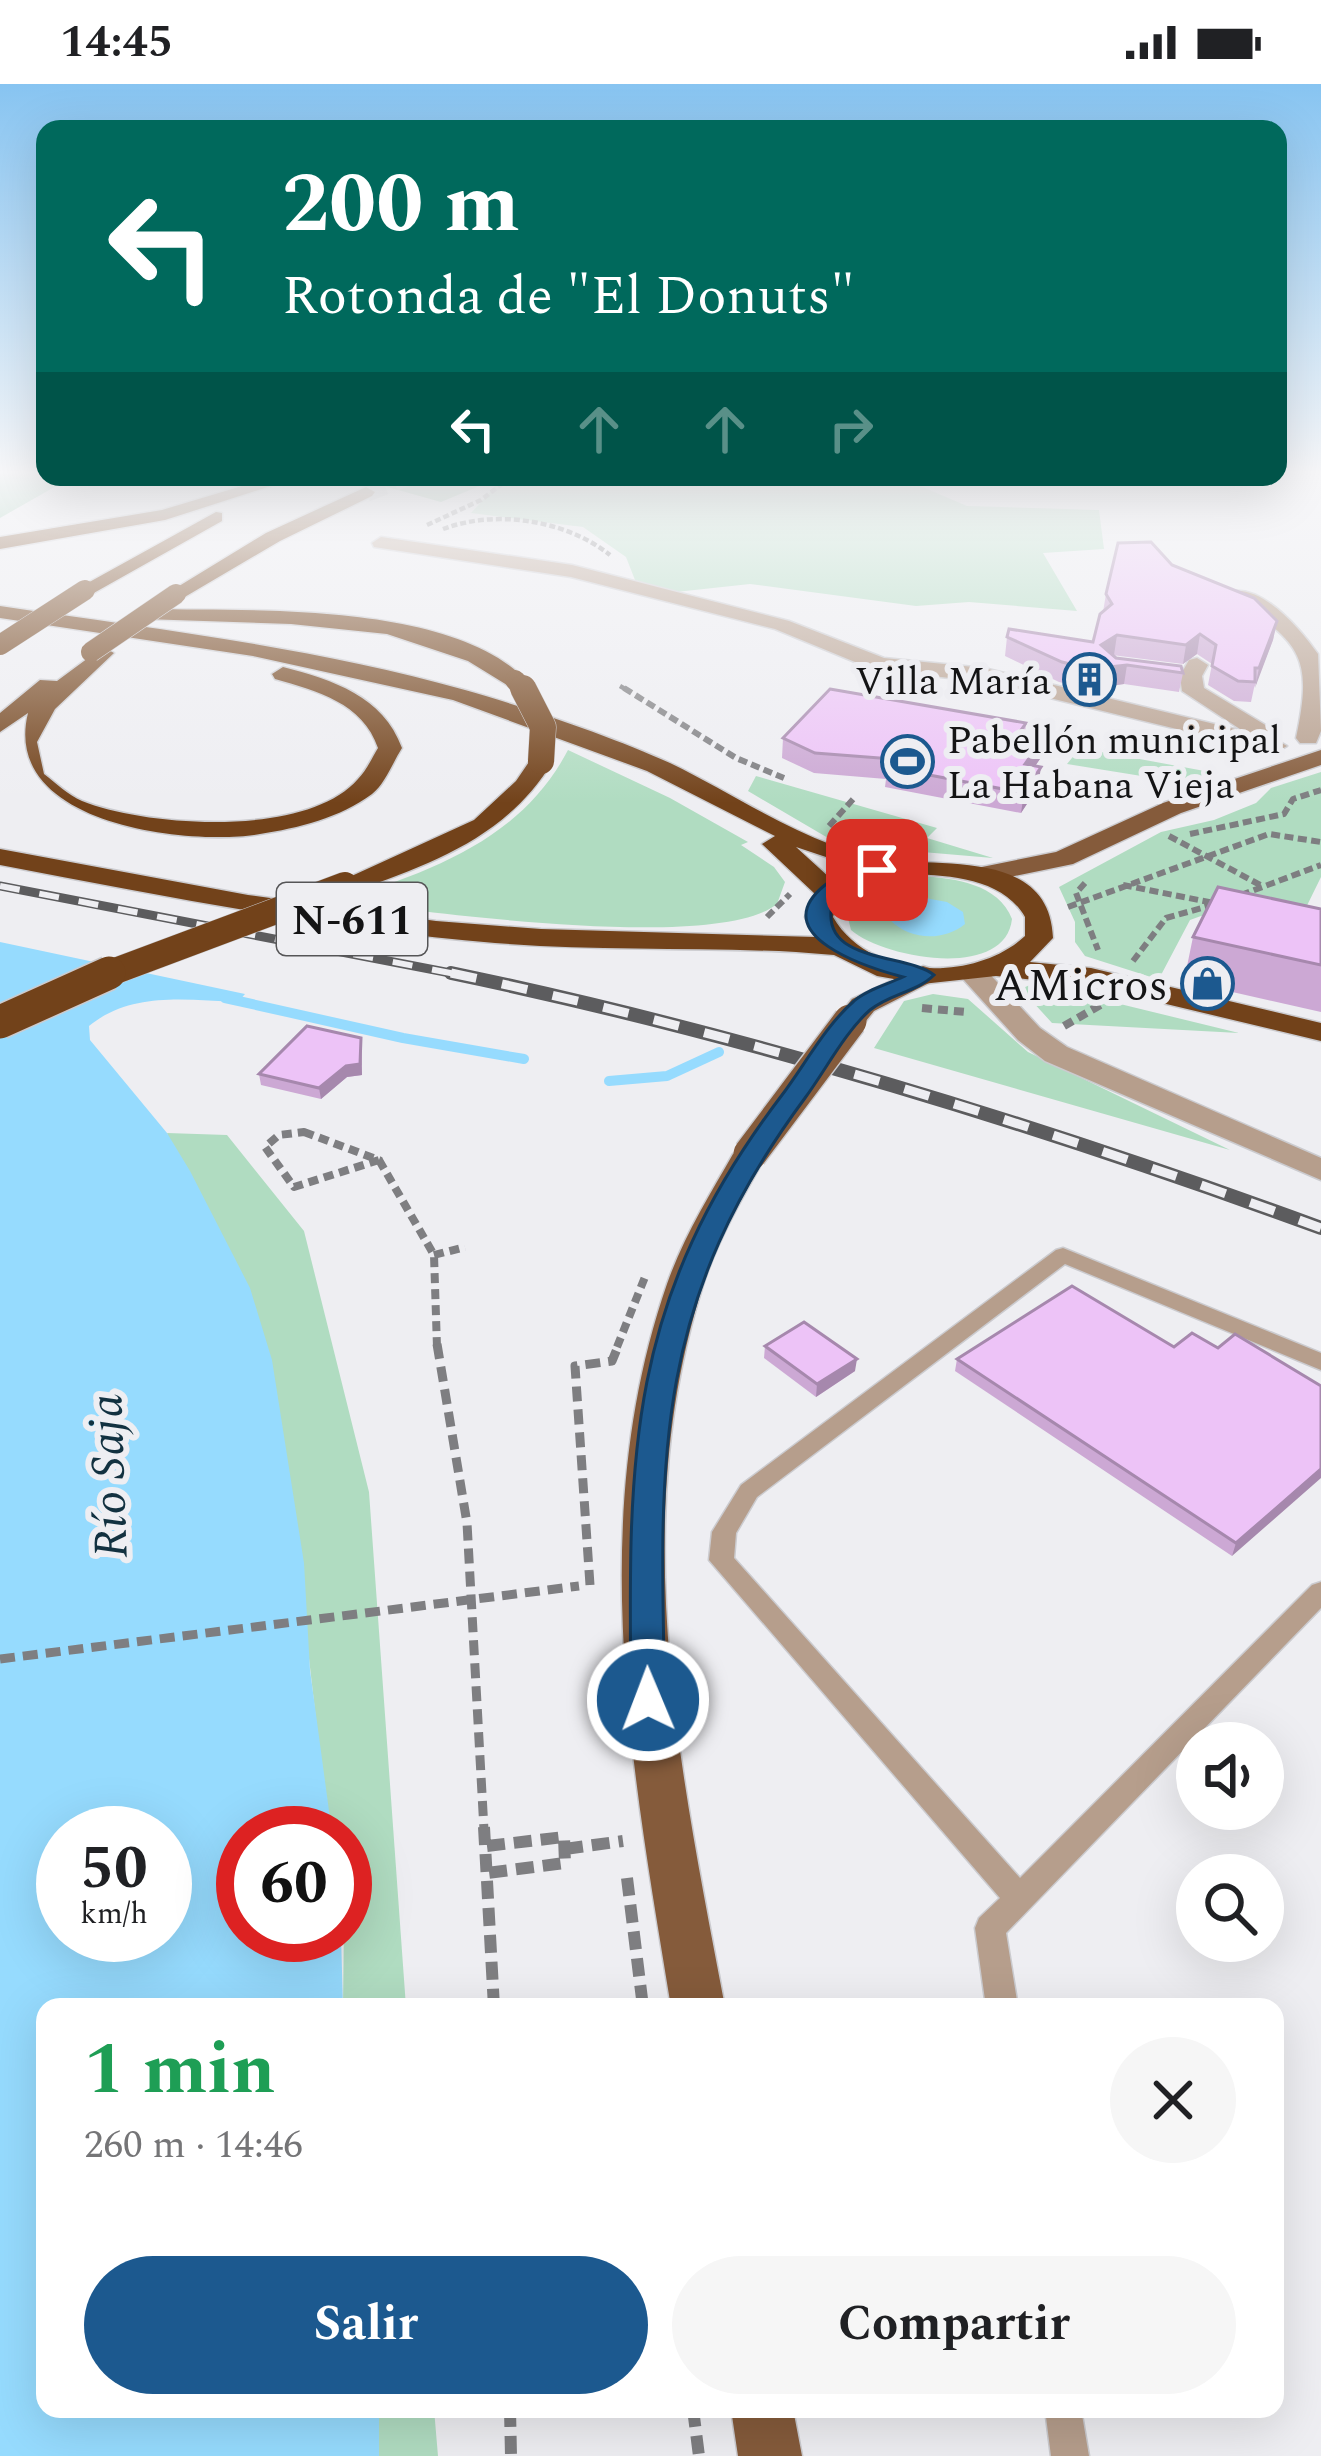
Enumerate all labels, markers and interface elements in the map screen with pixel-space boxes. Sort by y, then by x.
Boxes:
text: 14:45 [60,8,173,77]
text: 200 m [282,141,520,269]
icon: left [84,168,240,324]
text: Rotonda de "El Donuts" [282,256,855,338]
icon: left [440,396,506,462]
icon: ahead [566,396,632,462]
icon: ahead [692,396,758,462]
icon: right [818,396,884,462]
building icon: Villa María [1062,652,1118,708]
place label: Villa María [855,653,1051,712]
place label: Pabellón municipal La Habana Vieja [947,712,1281,816]
sports icon: Pabellón municipal La Habana Vieja [880,733,936,789]
pin [826,819,928,921]
icon: arrive [844,837,910,903]
road number: N-611 [277,883,427,955]
place label: AMicros [994,952,1168,1021]
shop icon: AMicros [1179,956,1235,1012]
water label: Río Saja [70,1392,149,1559]
position arrow [585,1637,711,1763]
map controls [1176,1722,1284,1962]
button: sound [1176,1722,1284,1830]
speed limit sign: 60 [216,1806,372,1962]
text: 50 [80,1823,148,1915]
button: search [1176,1854,1284,1962]
text: km/h [80,1891,148,1937]
text: 1 min [84,2016,276,2125]
button: close [1110,2037,1236,2163]
text: 260 m · 14:46 [84,2116,303,2175]
button: Salir [84,2256,648,2394]
button: Compartir [672,2256,1236,2394]

